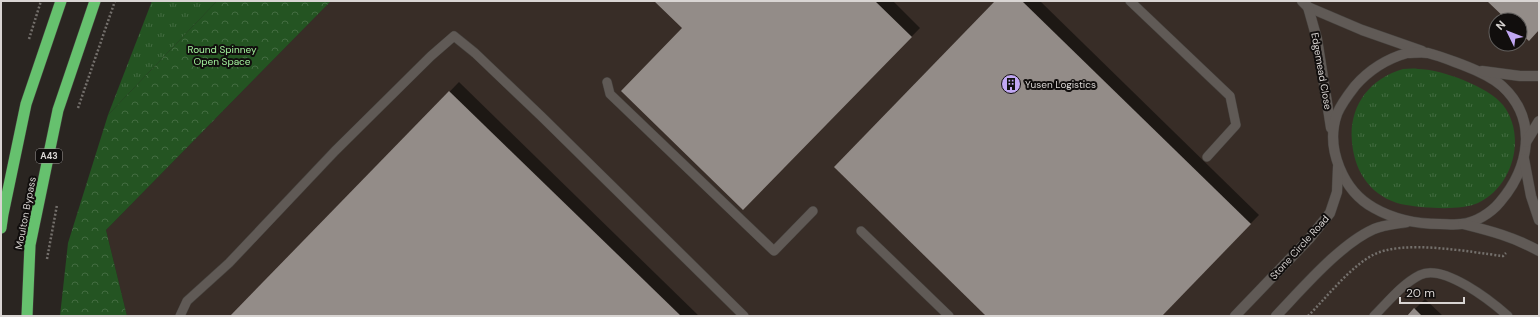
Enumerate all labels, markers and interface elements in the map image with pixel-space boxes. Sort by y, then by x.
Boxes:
north arrow [1488,12,1528,52]
text: N [1493,17,1509,33]
street label: Edgemead Close [1308,32,1335,111]
park label: Round Spinney Open Space [188,43,257,68]
building icon: Yusen Logistics [1000,73,1022,95]
place label: Yusen Logistics [1025,78,1096,91]
road number: A43 [36,149,62,163]
street label: Moulton Bypass [12,176,39,251]
street label: Stone Circle Road [1267,212,1332,282]
scale bar [1400,279,1464,305]
text: 20 m [1406,285,1435,301]

